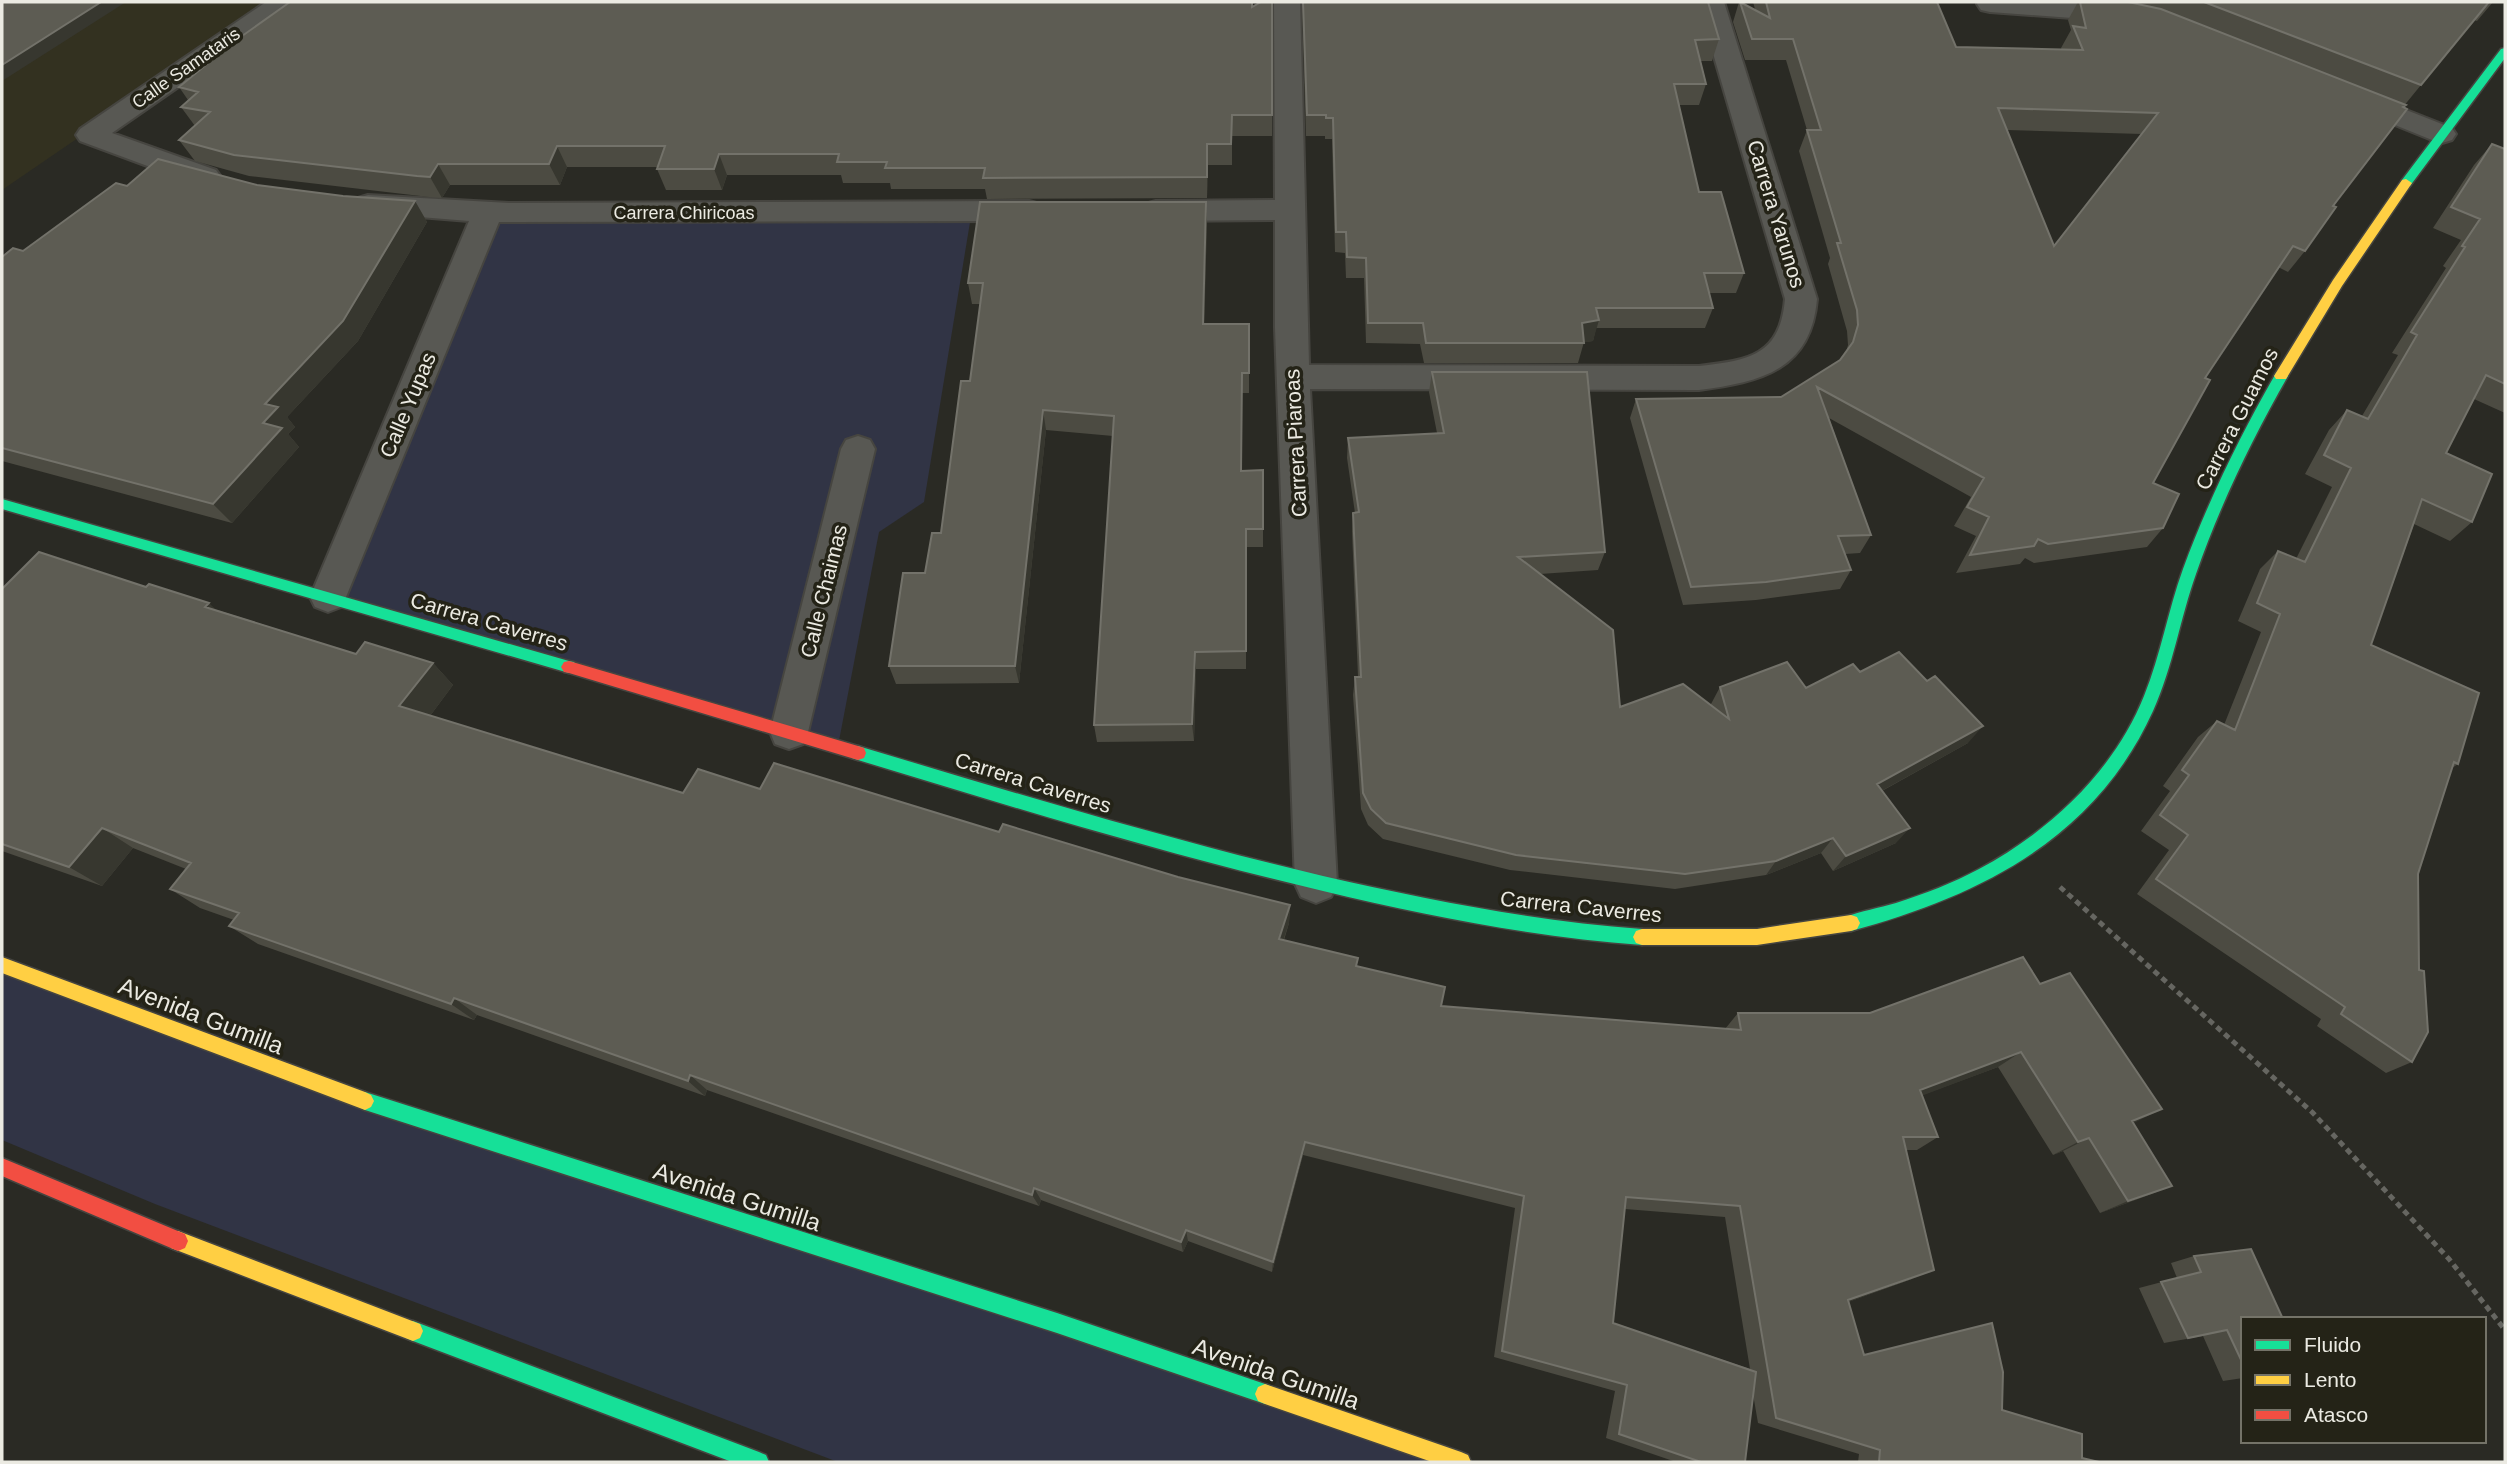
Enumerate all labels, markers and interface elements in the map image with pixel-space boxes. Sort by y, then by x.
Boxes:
street label: Calle Samataris [128,23,244,113]
street label: Carrera Yarunos [1743,137,1810,291]
street label: Carrera Chiricoas [613,203,755,223]
street label: Carrera Guamos [2191,344,2282,494]
street label: Calle Yupas [375,349,440,461]
street label: Carrera Piaroas [1280,368,1311,518]
street label: Calle Chaimas [796,522,851,660]
street label: Carrera Caverres [408,588,570,655]
street label: Carrera Caverres [952,748,1114,817]
street label: Carrera Caverres [1499,887,1663,926]
street label: Avenida Gumilla [115,972,288,1060]
street label: Avenida Gumilla [650,1157,825,1236]
legend [2241,1317,2486,1443]
street label: Avenida Gumilla [1189,1332,1364,1415]
text: Fluido [2304,1333,2361,1356]
text: Lento [2304,1368,2357,1391]
text: Atasco [2304,1403,2368,1426]

